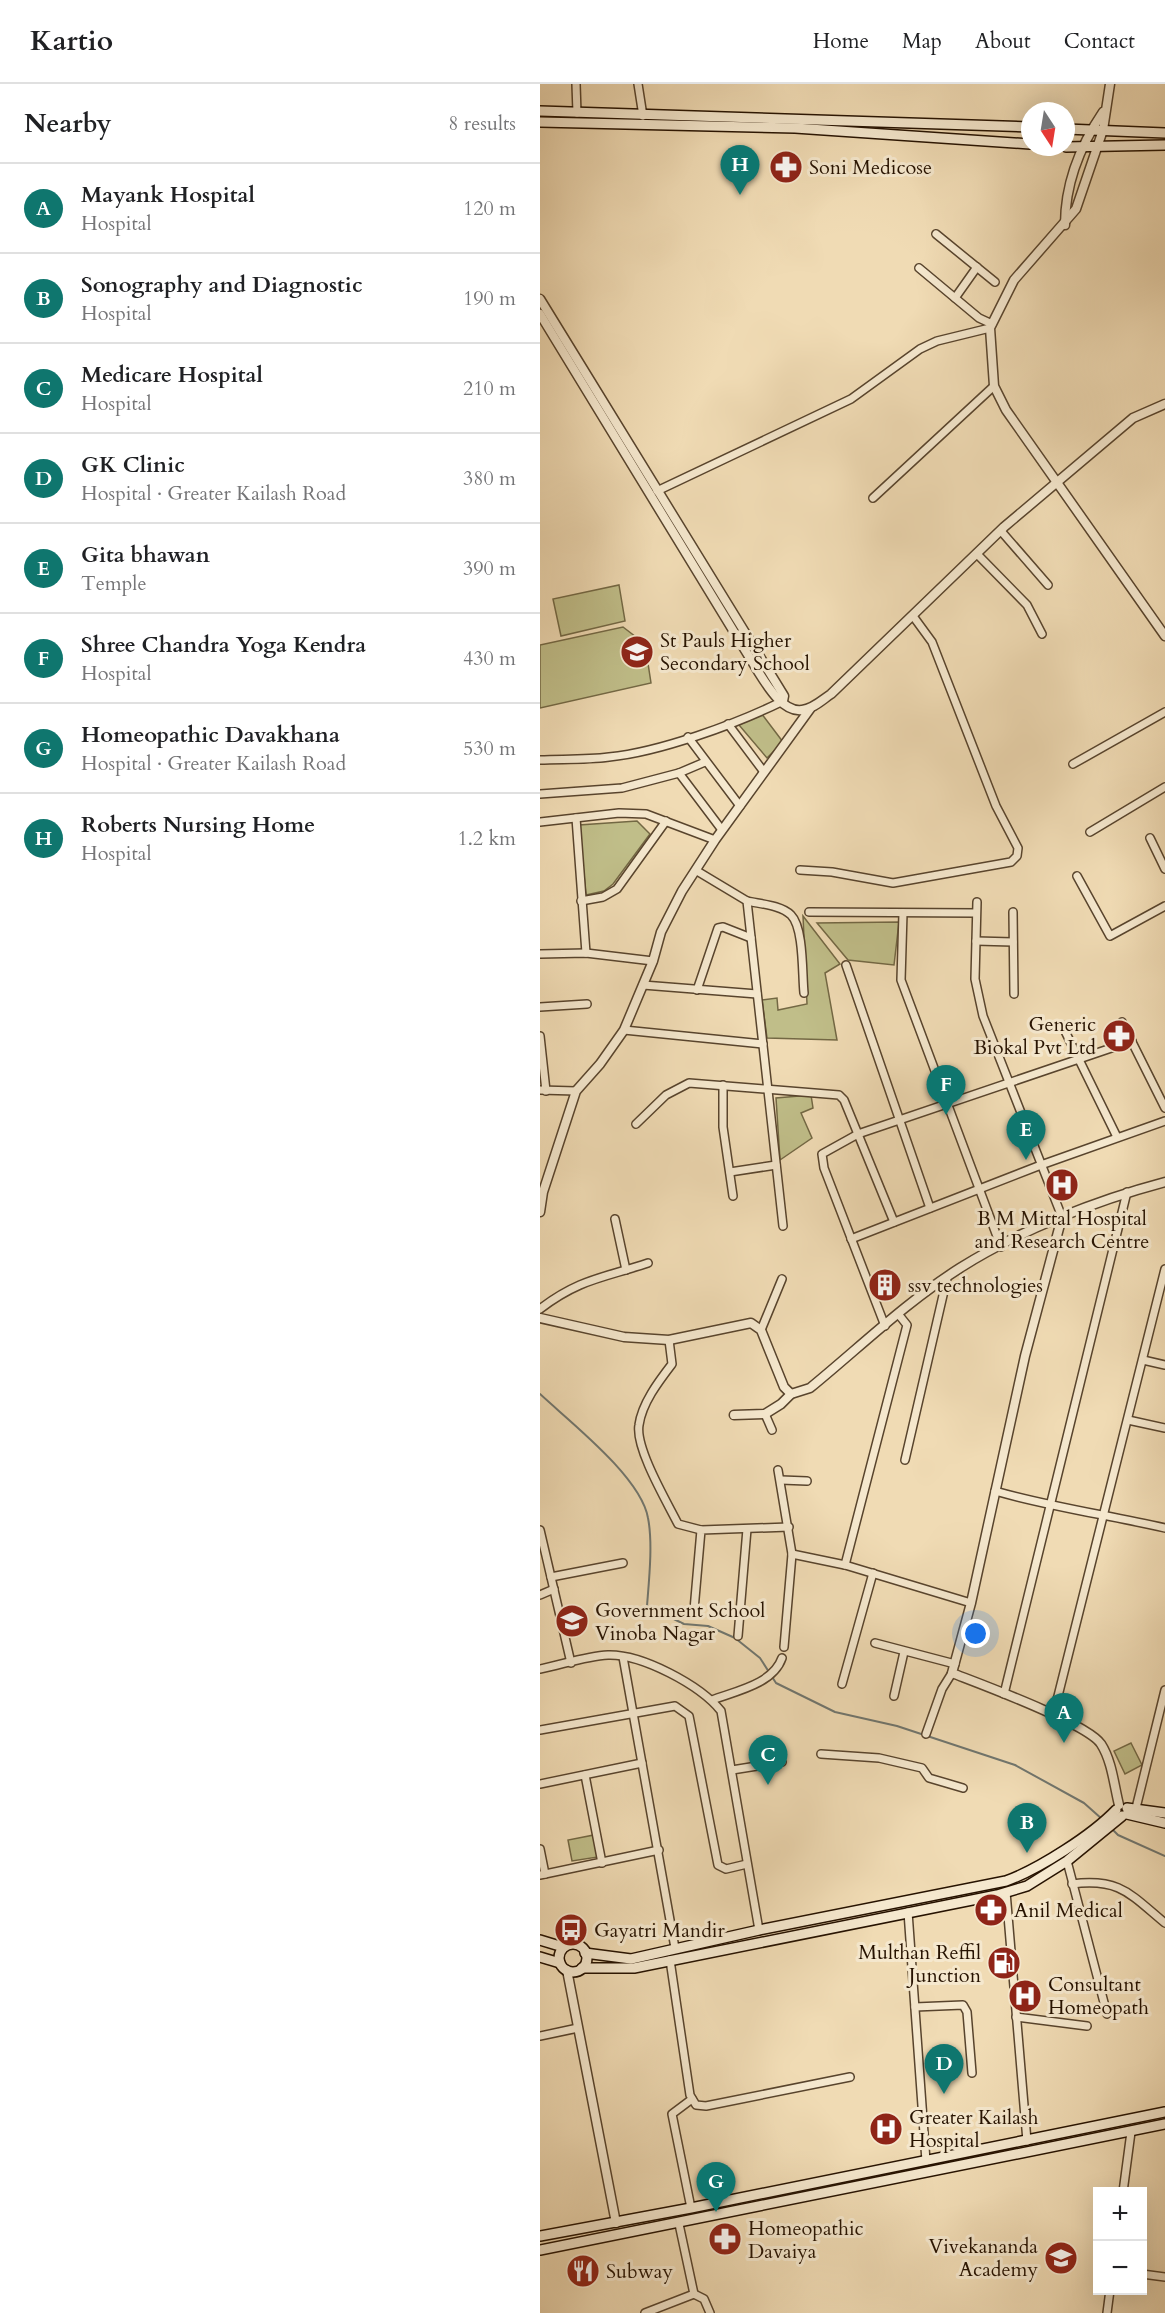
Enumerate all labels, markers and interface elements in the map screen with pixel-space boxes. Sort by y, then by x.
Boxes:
text: Kartio [30,22,113,60]
text: Home [813,27,869,56]
text: Map [902,27,942,56]
text: About [975,27,1031,56]
text: Contact [1064,27,1135,56]
north arrow [1021,102,1075,156]
text: Nearby [24,106,112,141]
text: 8 results [448,110,516,137]
pin: H [720,146,760,195]
pharmacy icon: Soni Medicose [768,149,804,185]
place label: Soni Medicose [809,154,932,181]
text: Mayank Hospital [81,180,255,210]
text: A [36,195,51,222]
text: 120 m [463,195,516,222]
text: Hospital [81,210,152,237]
text: Sonography and Diagnostic [81,270,363,300]
text: B [36,285,51,312]
text: 190 m [463,285,516,312]
text: Hospital [81,300,152,327]
text: Medicare Hospital [81,360,263,390]
text: C [36,375,51,402]
text: 210 m [463,375,516,402]
text: Hospital [81,390,152,417]
text: GK Clinic [81,450,185,480]
text: D [35,465,52,492]
text: 380 m [463,465,516,492]
text: Hospital · Greater Kailash Road [81,480,346,507]
text: Gita bhawan [81,540,210,570]
text: E [37,555,50,582]
text: 390 m [463,555,516,582]
text: Temple [81,570,146,597]
place label: St Pauls Higher Secondary School [660,627,810,677]
text: Shree Chandra Yoga Kendra [81,630,366,660]
school or university icon: St Pauls Higher Secondary School [619,634,655,670]
text: F [38,645,49,672]
text: 430 m [463,645,516,672]
text: Hospital [81,660,152,687]
text: Homeopathic Davakhana [81,720,340,750]
text: G [35,735,52,762]
text: 530 m [463,735,516,762]
text: Hospital · Greater Kailash Road [81,750,346,777]
text: Roberts Nursing Home [81,810,315,840]
text: H [35,825,52,852]
text: 1.2 km [457,825,516,852]
text: Hospital [81,840,152,867]
place label: Generic Biokal Pvt Ltd [973,1011,1096,1061]
pharmacy icon: Generic Biokal Pvt Ltd [1101,1018,1137,1054]
pin: F [926,1066,966,1115]
pin: E [1006,1110,1046,1160]
hospital icon: B M Mittal Hospital and Research Centre [1044,1167,1080,1203]
place label: B M Mittal Hospital and Research Centre [975,1205,1149,1255]
building icon: ssv technologies [867,1267,903,1303]
place label: ssv technologies [908,1272,1043,1299]
place label: Government School Vinoba Nagar [595,1597,765,1647]
school or university icon: Government School Vinoba Nagar [554,1603,590,1639]
your location [961,1619,990,1648]
pin: A [1044,1694,1084,1743]
pin: C [748,1736,788,1785]
pin: B [1008,1804,1046,1853]
pharmacy icon: Anil Medical [973,1892,1009,1928]
place label: Anil Medical [1014,1897,1123,1924]
bus stop icon: Gayatri Mandir [553,1912,589,1948]
place label: Gayatri Mandir [594,1917,725,1944]
place label: Multhan Reffil Junction [858,1939,982,1989]
fuel station icon: Multhan Reffil Junction [986,1945,1022,1981]
place label: Consultant Homeopath [1048,1971,1149,2021]
hospital icon: Consultant Homeopath [1007,1978,1043,2014]
pin: D [924,2044,964,2094]
place label: Greater Kailash Hospital [909,2104,1038,2154]
hospital icon: Greater Kailash Hospital [868,2111,904,2147]
pin: G [696,2162,735,2212]
map controls [1093,2187,1147,2295]
button: + [1093,2187,1147,2241]
place label: Homeopathic Davaiya [748,2215,864,2265]
pharmacy icon: Homeopathic Davaiya [707,2221,743,2257]
place label: Vivekananda Academy [928,2233,1038,2283]
school or university icon: Vivekananda Academy [1043,2240,1079,2276]
button: − [1093,2241,1147,2295]
restaurant icon: Subway [565,2253,601,2289]
place label: Subway [606,2258,673,2285]

